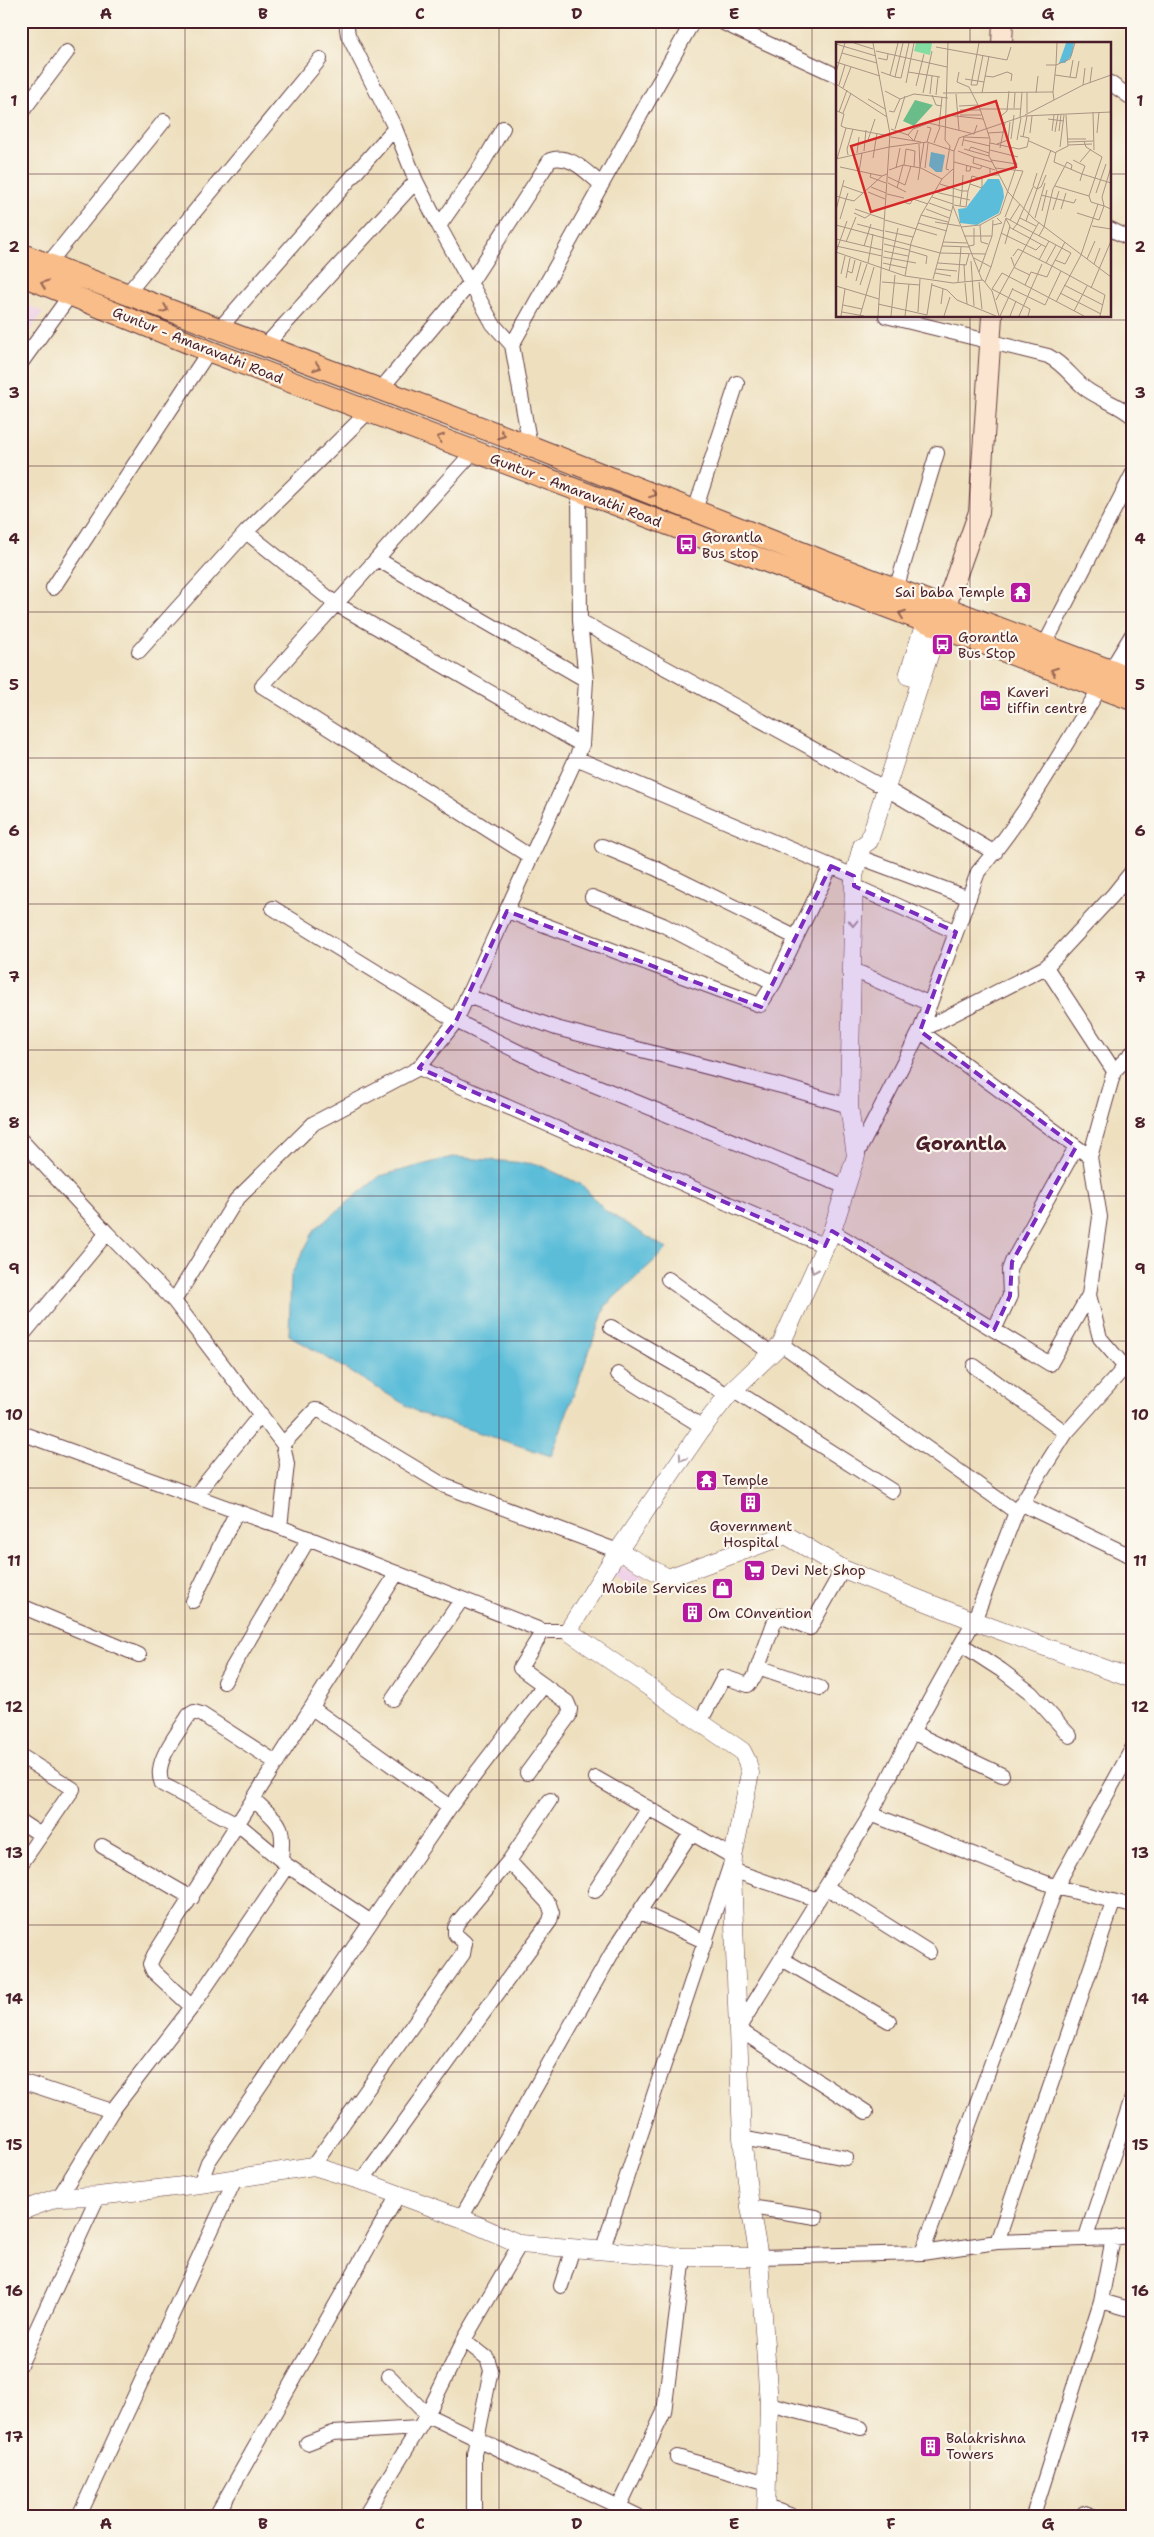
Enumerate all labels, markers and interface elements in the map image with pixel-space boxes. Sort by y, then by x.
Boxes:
text: A [100,3,112,24]
text: B [258,3,268,24]
text: C [415,3,425,24]
text: D [571,3,583,24]
text: E [729,3,739,24]
text: F [886,3,896,24]
text: G [1042,3,1055,24]
inset map [836,42,1112,318]
text: 1 [10,90,18,111]
text: 1 [1136,90,1144,111]
text: 2 [8,236,20,257]
text: 2 [1134,236,1146,257]
one-way arrow [40,279,48,289]
street label: Guntur - Amaravathi Road [110,302,286,388]
one-way arrow [160,303,169,313]
one-way arrow [312,361,321,371]
text: 3 [8,382,20,403]
text: 3 [1134,382,1146,403]
one-way arrow [497,429,506,439]
one-way arrow [436,434,444,444]
street label: Guntur - Amaravathi Road [488,449,664,531]
one-way arrow [648,488,657,499]
text: 4 [8,528,20,549]
place label: Gorantla Bus stop [702,528,763,562]
text: 4 [1134,528,1146,549]
bus stop icon: Gorantla Bus stop [674,533,698,557]
temple icon: Sai baba Temple [1009,580,1033,604]
place label: Sai baba Temple [895,583,1005,601]
one-way arrow [898,610,907,620]
place label: Gorantla Bus Stop [958,628,1019,662]
bus stop icon: Gorantla Bus Stop [930,633,954,657]
one-way arrow [1050,667,1059,677]
text: 5 [9,674,19,695]
text: 5 [1135,674,1145,695]
place label: Kaveri tiffin centre [1007,683,1087,717]
hotel icon: Kaveri tiffin centre [979,688,1003,712]
text: 6 [8,820,20,841]
text: 6 [1134,820,1146,841]
one-way arrow [847,919,858,927]
text: 7 [8,966,20,987]
text: 7 [1134,966,1146,987]
text: 8 [8,1112,20,1133]
text: 8 [1134,1112,1146,1133]
district label: Gorantla [916,1131,1006,1156]
text: 9 [8,1258,20,1279]
text: 9 [1134,1258,1146,1279]
one-way arrow [810,1265,821,1274]
text: 10 [5,1404,23,1425]
text: 10 [1131,1404,1149,1425]
one-way arrow [679,1452,688,1462]
temple icon: Temple [694,1468,718,1492]
place label: Temple [722,1471,769,1489]
building icon: Government Hospital [739,1491,763,1515]
place label: Government Hospital [710,1517,792,1551]
text: 11 [7,1550,21,1571]
text: 11 [1133,1550,1147,1571]
supermarket icon: Devi Net Shop [743,1558,767,1582]
place label: Devi Net Shop [771,1561,866,1579]
shop icon: Mobile Services [711,1576,735,1600]
place label: Mobile Services [602,1579,707,1597]
building icon: Om COnvention [680,1601,704,1625]
place label: Om COnvention [708,1604,812,1622]
text: 12 [5,1696,23,1717]
text: 12 [1131,1696,1149,1717]
text: 13 [5,1842,23,1863]
text: 13 [1131,1842,1149,1863]
text: 14 [5,1988,23,2009]
text: 14 [1131,1988,1149,2009]
text: 15 [5,2134,23,2155]
text: 15 [1131,2134,1149,2155]
text: 16 [5,2280,23,2301]
text: 16 [1131,2280,1149,2301]
text: 17 [5,2426,23,2447]
text: 17 [1131,2426,1149,2447]
place label: Balakrishna Towers [946,2429,1026,2463]
building icon: Balakrishna Towers [918,2434,942,2458]
text: A [100,2513,112,2534]
text: B [258,2513,268,2534]
text: C [415,2513,425,2534]
text: D [571,2513,583,2534]
text: E [729,2513,739,2534]
text: F [886,2513,896,2534]
text: G [1042,2513,1055,2534]

